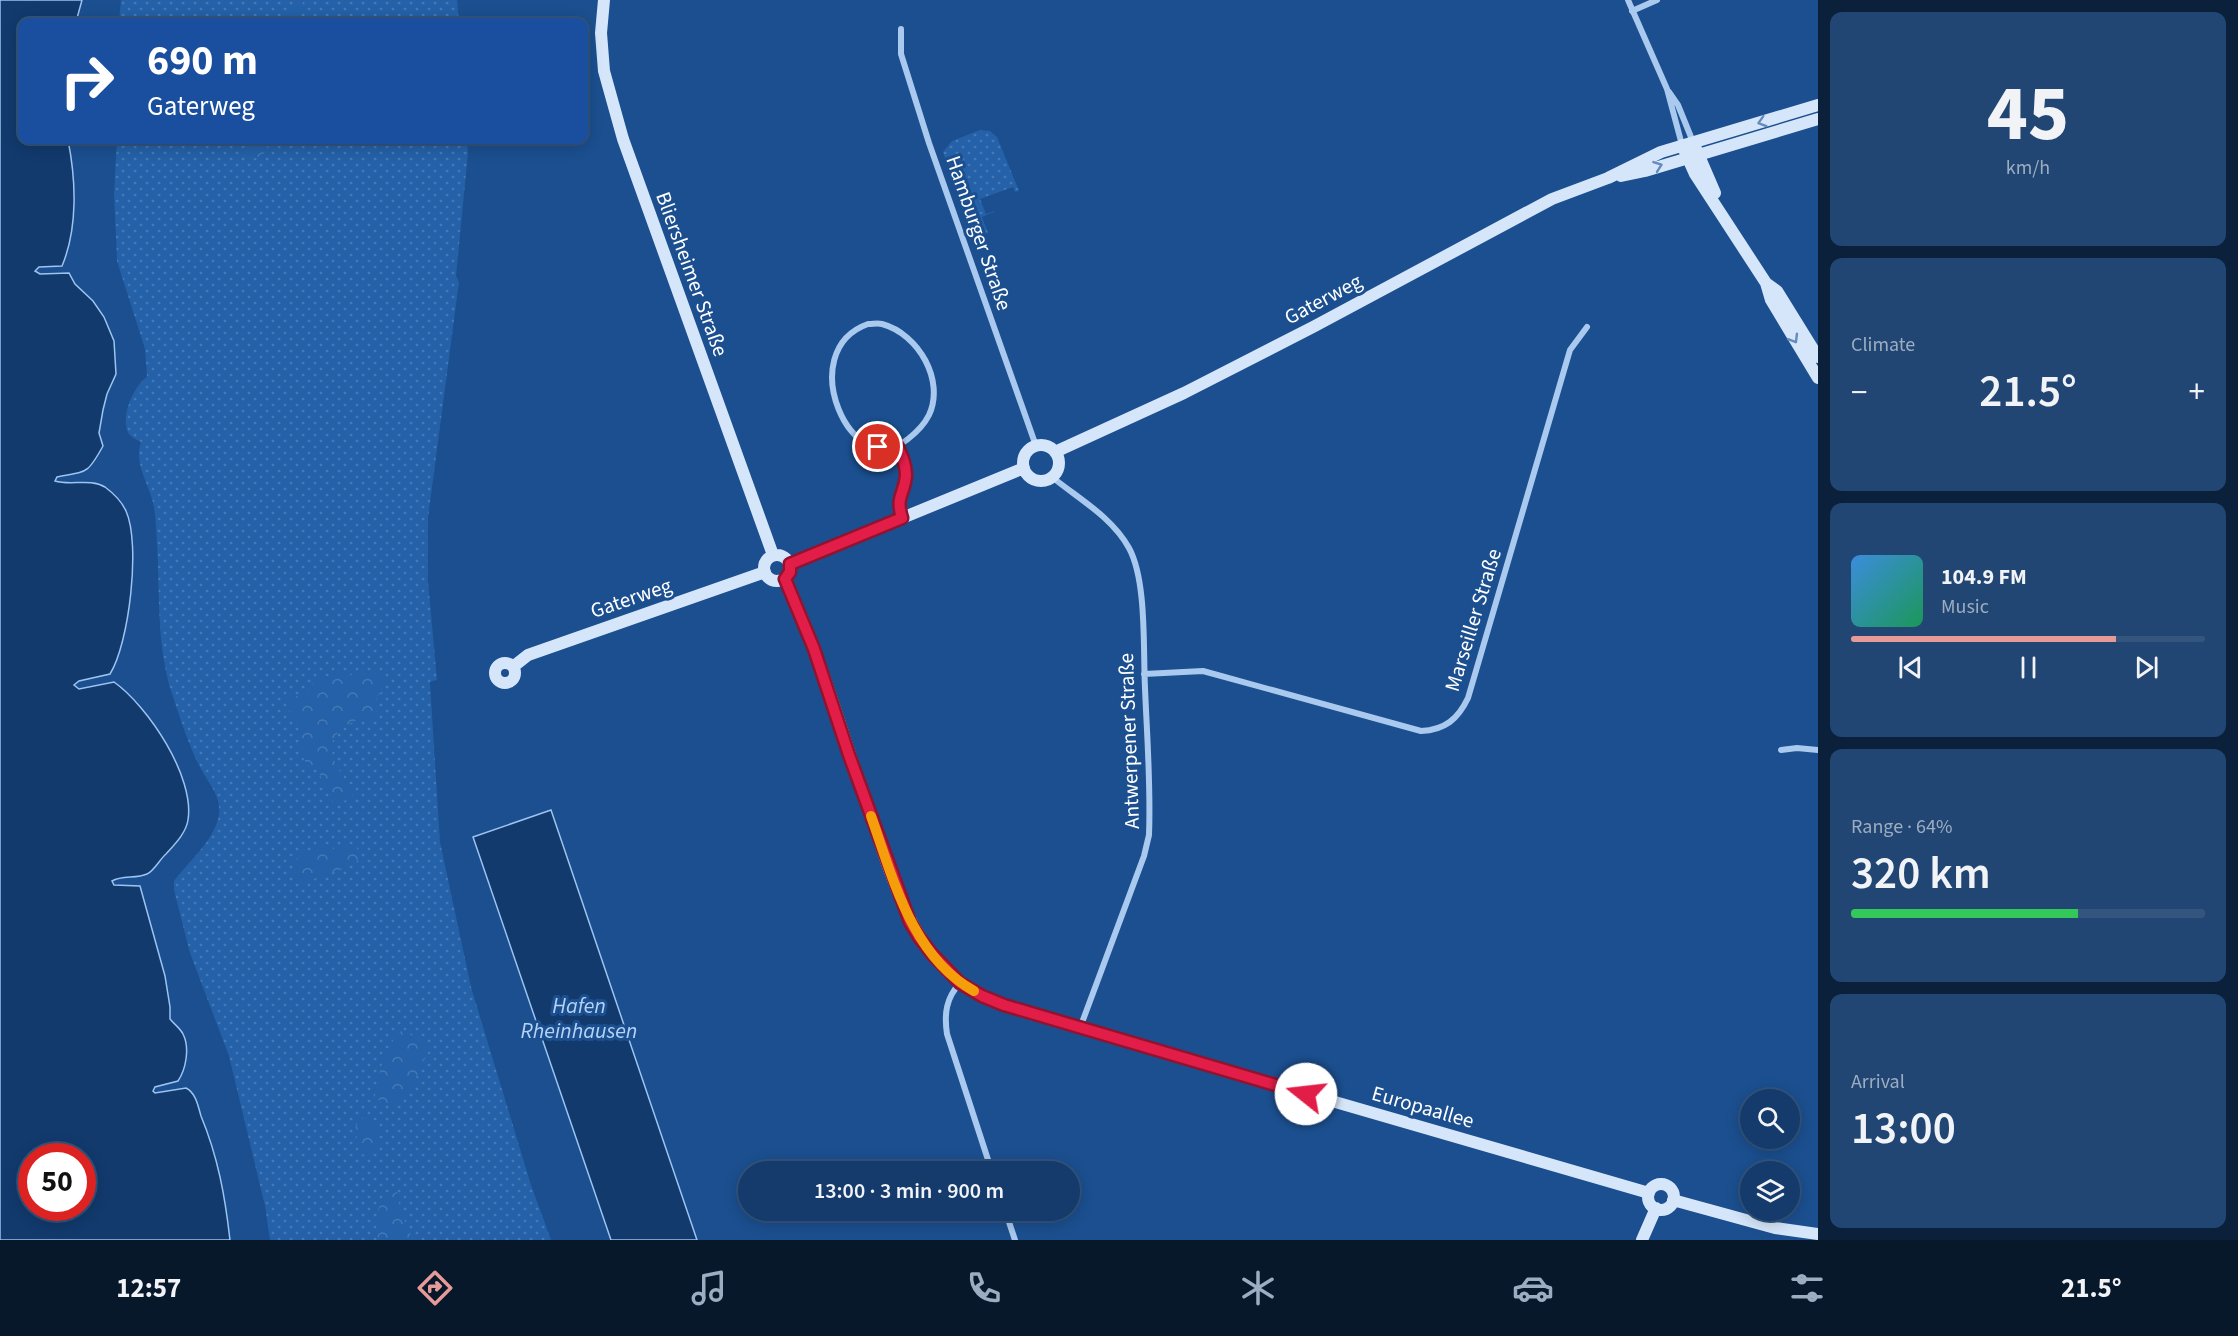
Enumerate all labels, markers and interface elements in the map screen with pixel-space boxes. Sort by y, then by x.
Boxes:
text: 690 m [147,31,258,91]
icon: right [48,42,126,120]
text: 45 [1987,59,2069,170]
text: Gaterweg [147,87,255,126]
one-way arrow [1757,114,1768,127]
street label: Hamburger Straße [938,152,1020,314]
text: km/h [2006,154,2050,182]
one-way arrow [1652,161,1663,174]
street label: Bliersheimer Straße [648,187,736,361]
street label: Gaterweg [1279,266,1367,332]
text: Climate [1851,331,1915,359]
one-way arrow [1787,333,1799,343]
text: 21.5° [1979,360,2077,424]
text: − [1851,369,1867,416]
text: + [2189,369,2205,416]
pin [852,421,903,472]
icon: arrive [861,430,894,463]
street label: Marseiller Straße [1437,545,1509,695]
text: 104.9 FM [1941,561,2027,593]
street label: Gaterweg [586,570,676,626]
text: Music [1941,593,1989,621]
icon: previous [1894,651,1927,684]
icon: pause [2012,651,2045,684]
icon: next [2130,651,2163,684]
street label: Antwerpener Straße [1111,653,1147,829]
text: Range · 64% [1851,813,1952,841]
text: 320 km [1851,842,1991,906]
water label: Hafen Rheinhausen [521,990,637,1047]
position arrow [1274,1062,1338,1126]
text: Arrival [1851,1068,1905,1096]
street label: Europaallee [1368,1078,1478,1136]
map controls [1740,1089,1800,1221]
button: search [1740,1089,1800,1149]
text: 13:00 [1851,1097,1956,1161]
speed limit sign: 50 [18,1143,96,1221]
button: layers [1740,1161,1800,1221]
text: 13:00 · 3 min · 900 m [814,1175,1004,1207]
icon: directions [414,1267,456,1309]
icon: music [688,1267,730,1309]
icon: phone [963,1267,1005,1309]
icon: climate [1237,1267,1279,1309]
icon: car [1512,1267,1554,1309]
icon: filters [1786,1267,1828,1309]
text: 12:57 [116,1269,181,1308]
text: 21.5° [2061,1269,2122,1308]

